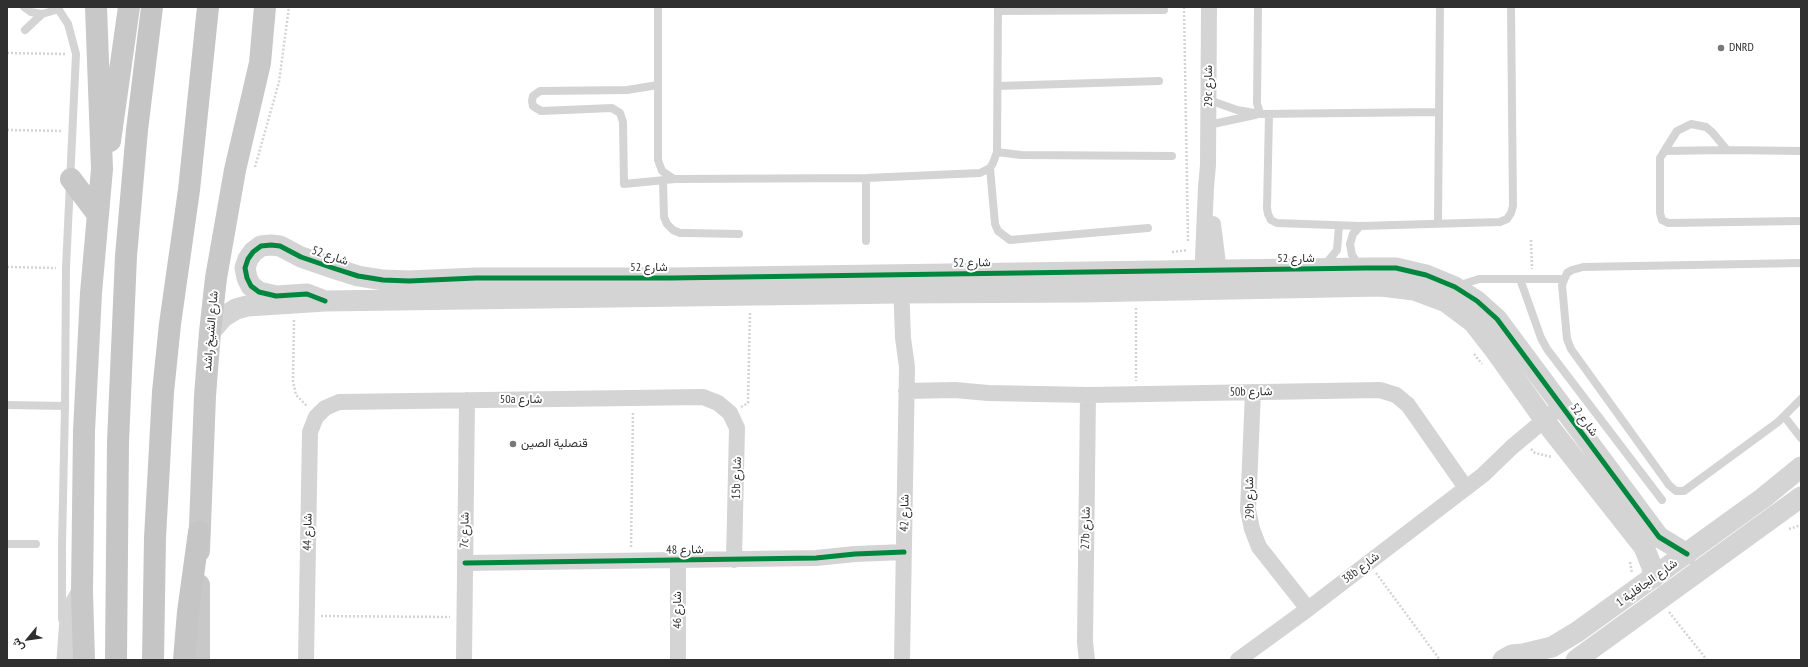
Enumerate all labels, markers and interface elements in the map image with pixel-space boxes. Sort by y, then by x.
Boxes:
place label: DNRD [1729,41,1754,55]
marker: DNRD [1716,43,1726,53]
street label: 29c شارع [1202,65,1216,107]
street label: شارع 52 [310,243,350,269]
street label: شارع 52 [1277,252,1315,266]
street label: شارع 52 [953,255,991,271]
street label: شارع 52 [630,261,668,275]
street label: شارع الشيخ راشد [200,290,222,372]
street label: 50b شارع [1230,384,1272,400]
street label: 50a شارع [500,393,542,407]
street label: شارع 52 [1567,401,1601,439]
place label: قنصلية الصين [521,437,588,451]
marker: قنصلية الصين [508,439,518,449]
street label: 15b شارع [729,456,745,500]
street label: 29b شارع [1242,477,1258,519]
street label: شارع 42 [897,494,913,532]
street label: 27b شارع [1078,507,1094,549]
street label: 7c شارع [457,512,473,548]
street label: شارع 44 [300,513,316,551]
street label: شارع 48 [666,542,704,558]
street label: 38b شارع [1340,549,1382,587]
street label: شارع الجافلية 1 [1614,556,1680,610]
street label: شارع 46 [671,591,685,629]
north arrow [8,619,48,659]
text: ش [8,636,27,654]

